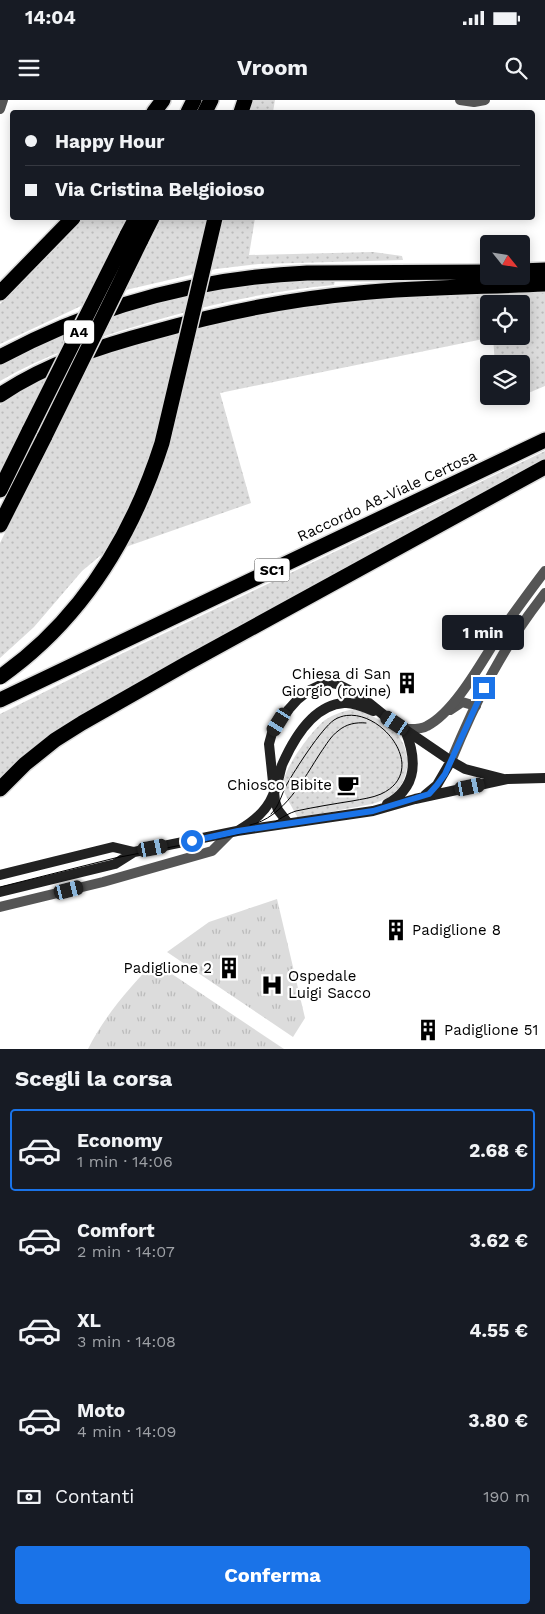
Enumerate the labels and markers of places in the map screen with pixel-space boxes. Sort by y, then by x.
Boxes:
place label: Chiesa di San Giorgio (rovine) [281,665,391,700]
building icon: Chiesa di San Giorgio (rovine) [394,670,420,696]
cafe icon: Chiosco Bibite [335,772,361,798]
place label: Chiosco Bibite [227,776,332,794]
building icon: Padiglione 8 [383,917,409,943]
place label: Padiglione 8 [412,921,501,939]
building icon: Padiglione 2 [216,955,242,981]
place label: Padiglione 2 [124,959,212,977]
place label: Ospedale Luigi Sacco [288,967,371,1002]
hospital icon: Ospedale Luigi Sacco [259,972,285,998]
building icon: Padiglione 51 [415,1017,441,1043]
place label: Padiglione 51 [444,1021,538,1039]

